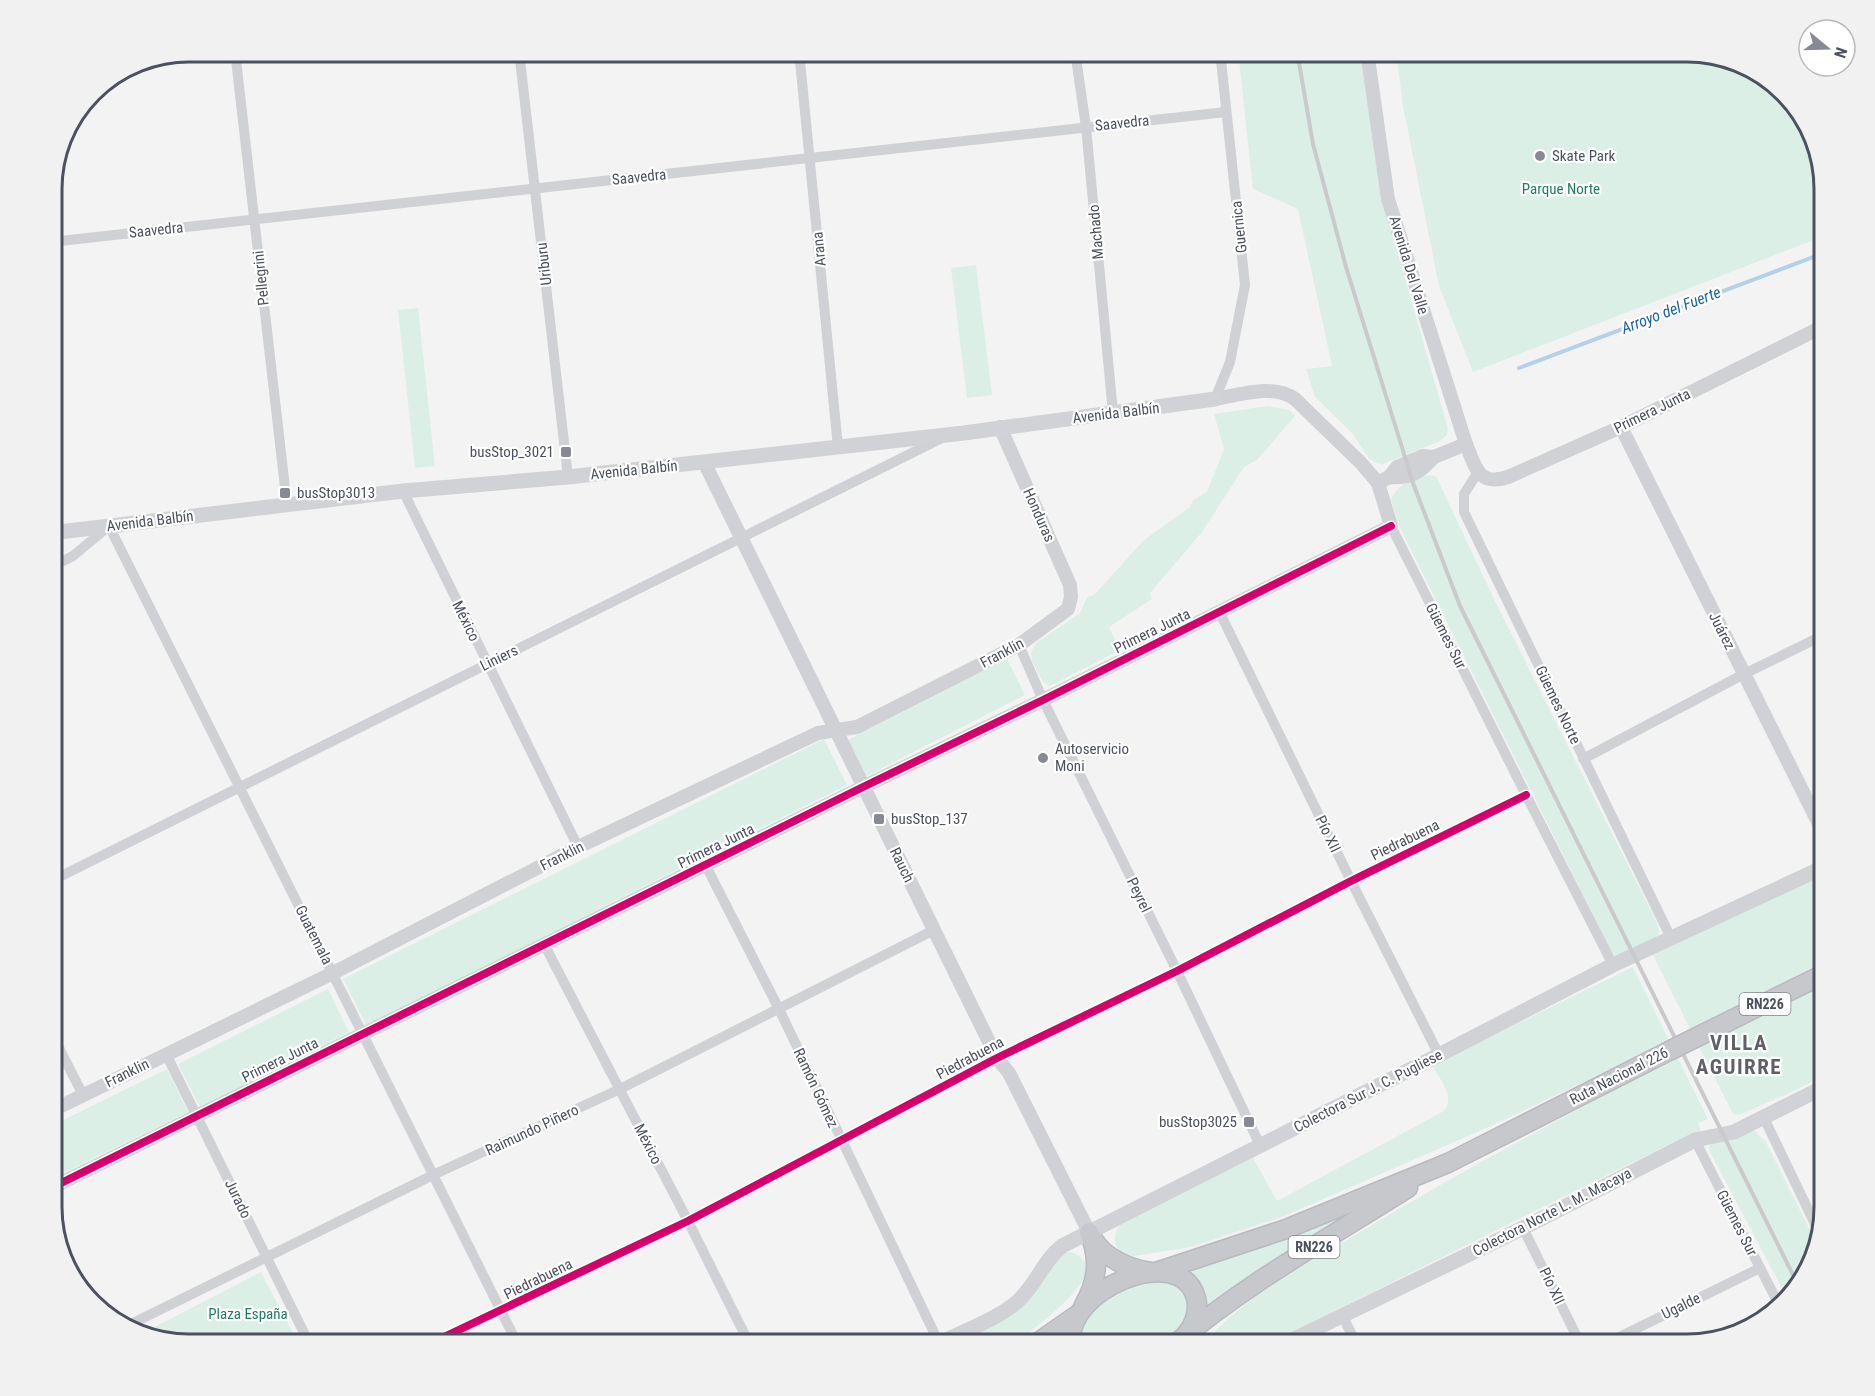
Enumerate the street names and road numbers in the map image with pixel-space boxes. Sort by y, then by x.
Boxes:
street label: Saavedra [1094,111,1150,135]
street label: Saavedra [611,165,667,189]
street label: Guernica [1227,200,1251,254]
street label: Machado [1085,204,1107,260]
street label: Avenida Del Valle [1385,214,1433,316]
street label: Saavedra [128,218,184,242]
street label: Arana [808,231,830,267]
street label: Uriburu [532,242,556,286]
street label: Pellegrini [249,250,273,306]
street label: Primera Junta [1611,385,1693,437]
street label: Avenida Balbín [1072,399,1160,427]
street label: Avenida Balbín [590,456,678,484]
street label: Honduras [1019,485,1059,545]
street label: Avenida Balbín [106,507,194,535]
street label: México [449,598,483,644]
street label: Güemes Sur [1422,600,1470,672]
street label: Primera Junta [1111,605,1193,657]
street label: Juárez [1705,609,1739,653]
street label: Franklin [977,634,1027,672]
street label: Liniers [477,641,521,675]
street label: Güemes Norte [1531,663,1585,747]
street label: Pío XII [1311,813,1345,855]
street label: Piedrabuena [1368,816,1442,864]
street label: Primera Junta [675,820,757,872]
street label: Franklin [537,837,587,875]
street label: Rauch [886,845,918,885]
street label: Peyrel [1123,875,1155,915]
street label: Guatemala [291,902,337,968]
road number: RN226 [1740,993,1790,1015]
street label: Piedrabuena [933,1033,1007,1083]
street label: Primera Junta [239,1034,321,1086]
street label: Ruta Nacional 226 [1567,1043,1671,1109]
street label: Ramón Gómez [790,1045,842,1131]
street label: Colectora Sur J. C. Pugliese [1291,1046,1445,1136]
street label: Franklin [102,1055,152,1091]
street label: Raimundo Piñero [483,1101,581,1159]
street label: México [630,1121,666,1167]
street label: Colectora Norte L. M. Macaya [1470,1164,1634,1260]
street label: Jurado [221,1177,255,1221]
street label: Güemes Sur [1713,1187,1761,1259]
road number: RN226 [1288,1236,1340,1258]
street label: Piedrabuena [501,1255,575,1303]
street label: Pío XII [1535,1265,1569,1307]
street label: Ugalde [1659,1289,1703,1323]

